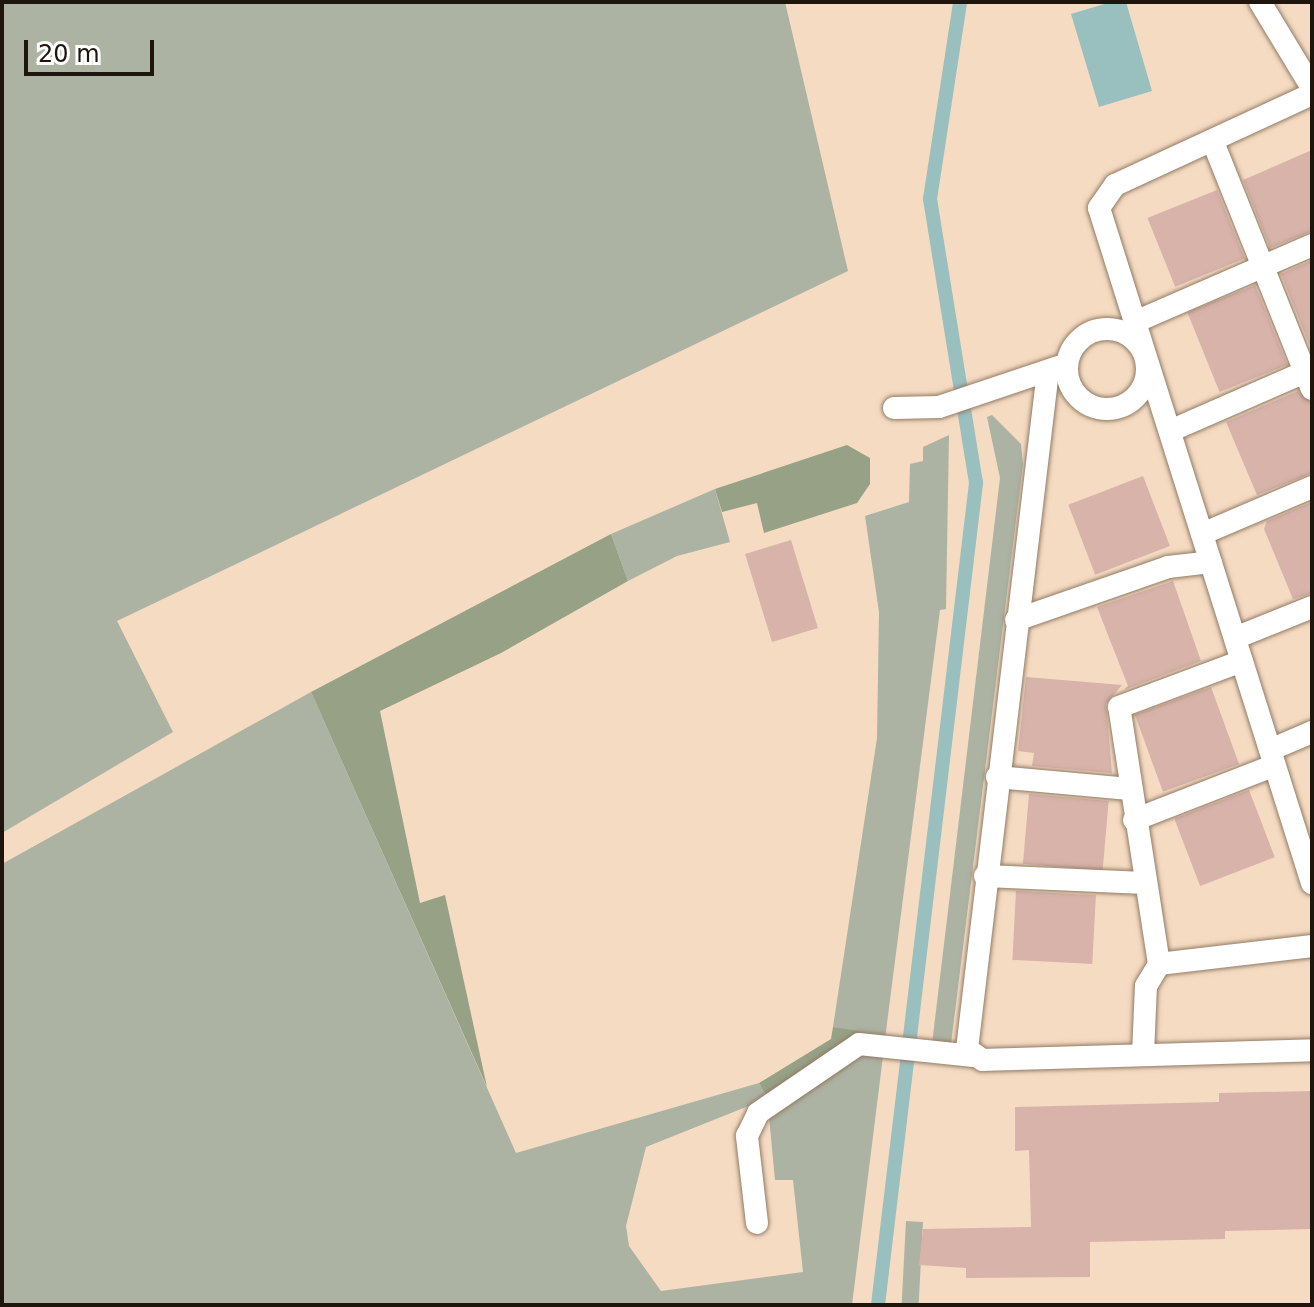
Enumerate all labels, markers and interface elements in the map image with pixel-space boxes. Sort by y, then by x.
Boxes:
scale bar [28,24,158,74]
text: 20 m [38,40,100,68]

